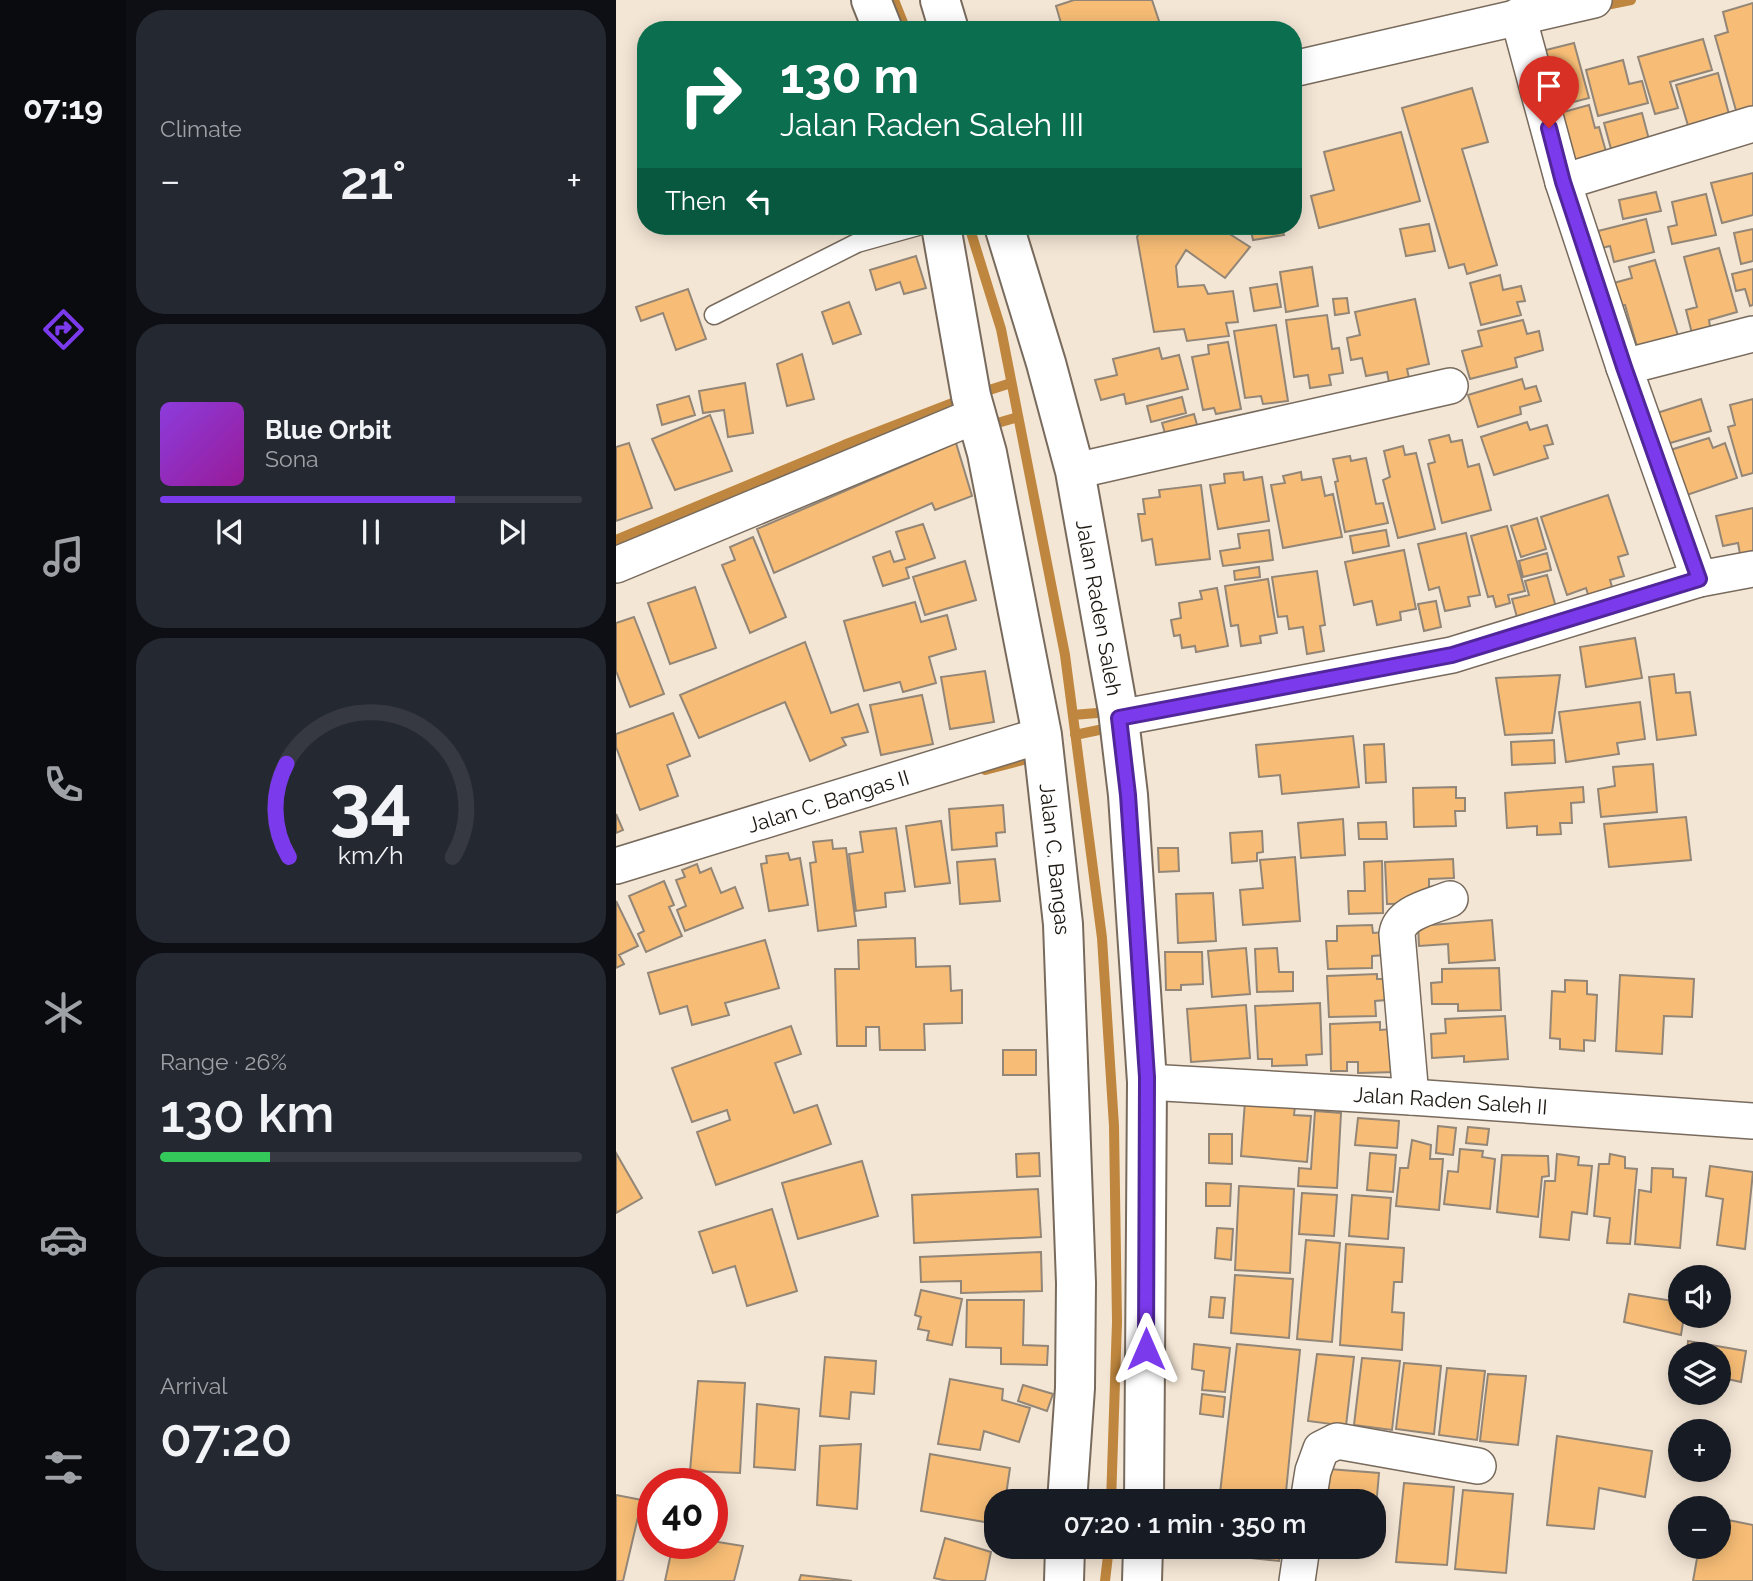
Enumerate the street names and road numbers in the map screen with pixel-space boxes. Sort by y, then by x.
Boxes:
street label: Jalan Raden Saleh [1071,518,1128,698]
street label: Jalan C. Bangas II [744,764,912,837]
street label: Jalan C. Bangas [1035,782,1076,935]
street label: Jalan Raden Saleh II [1353,1081,1548,1119]

